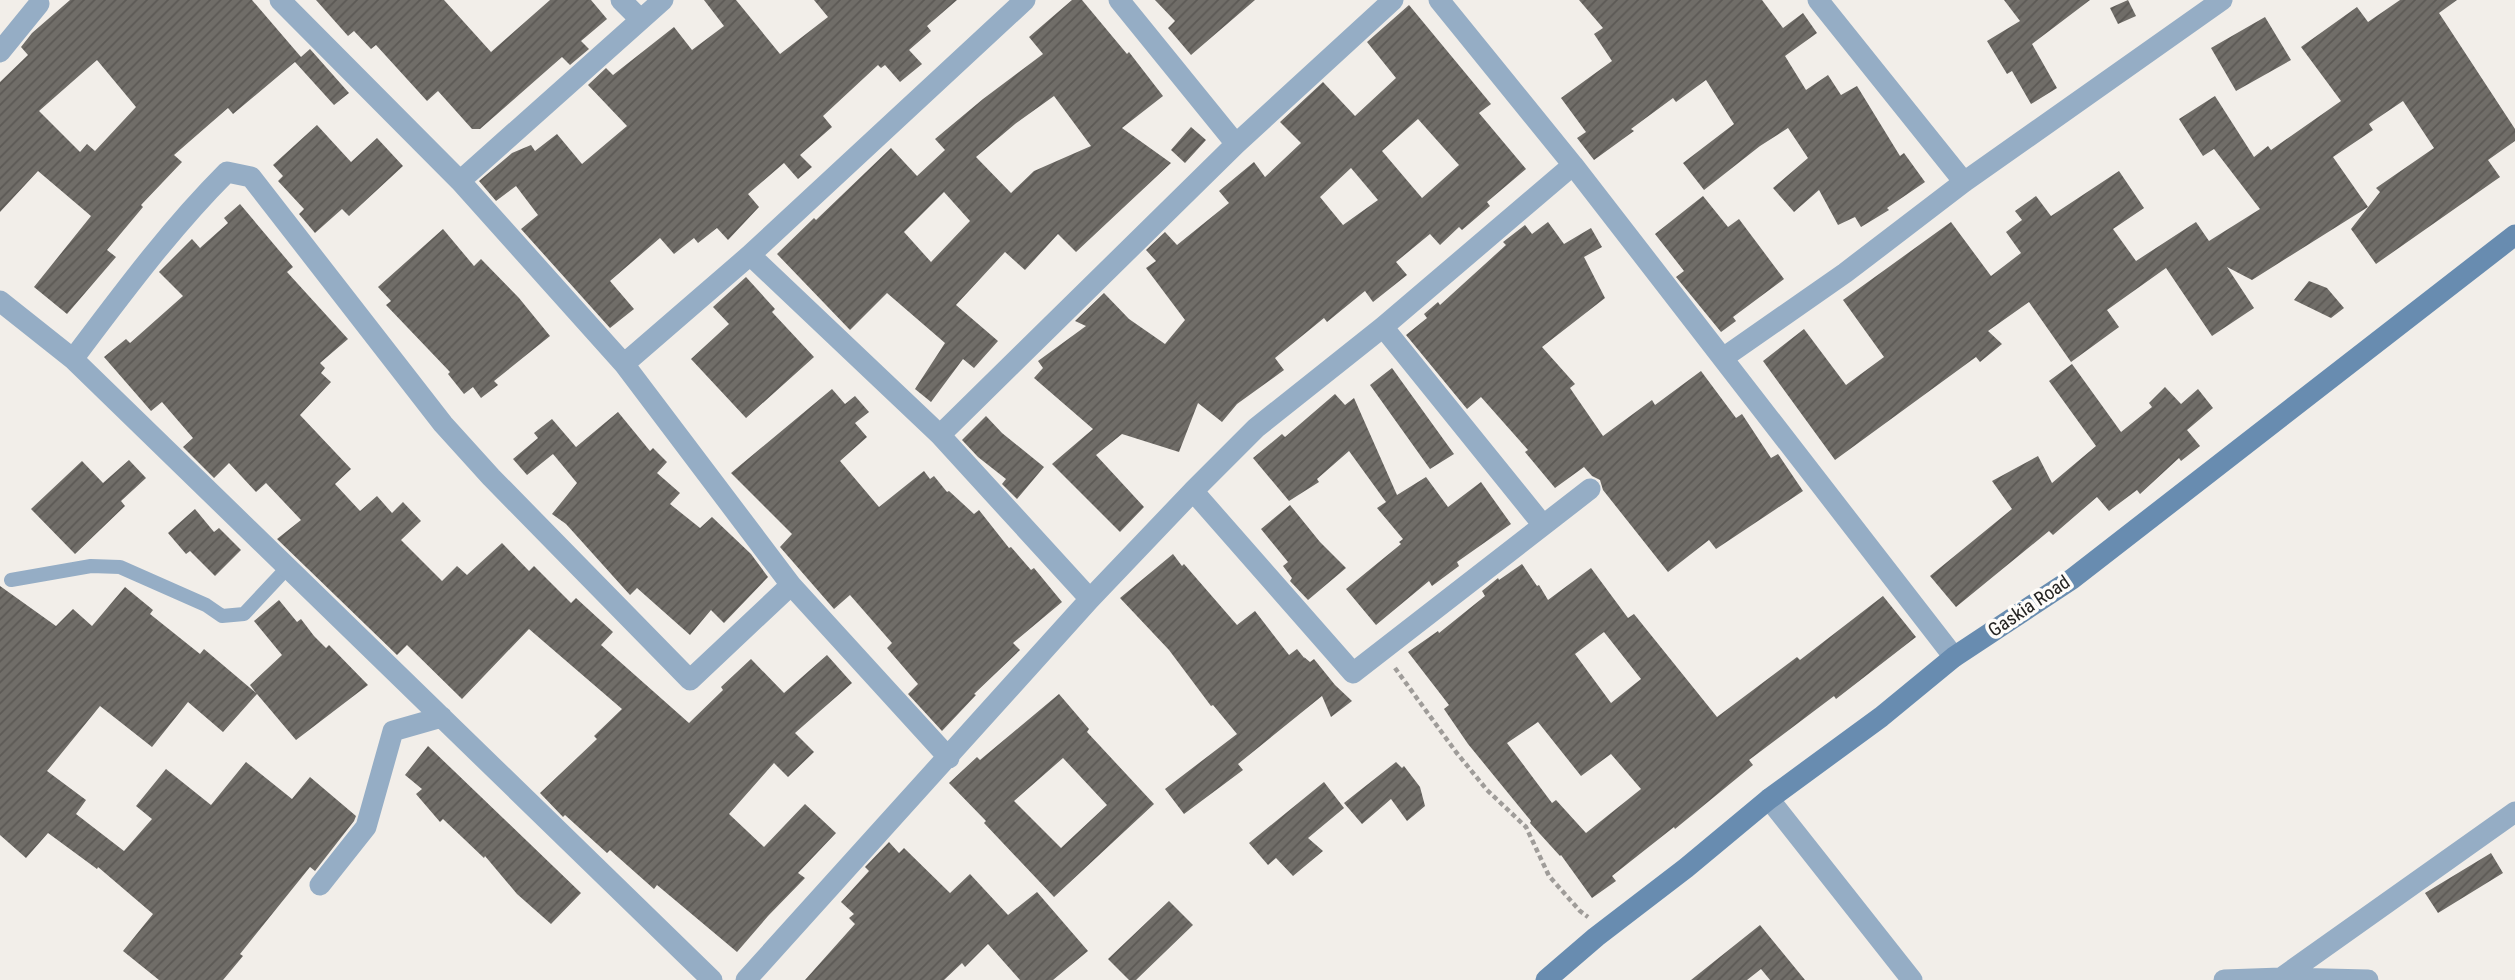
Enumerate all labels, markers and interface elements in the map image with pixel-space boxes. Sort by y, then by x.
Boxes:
street label: Gaskia Road [1984,570,2074,642]

